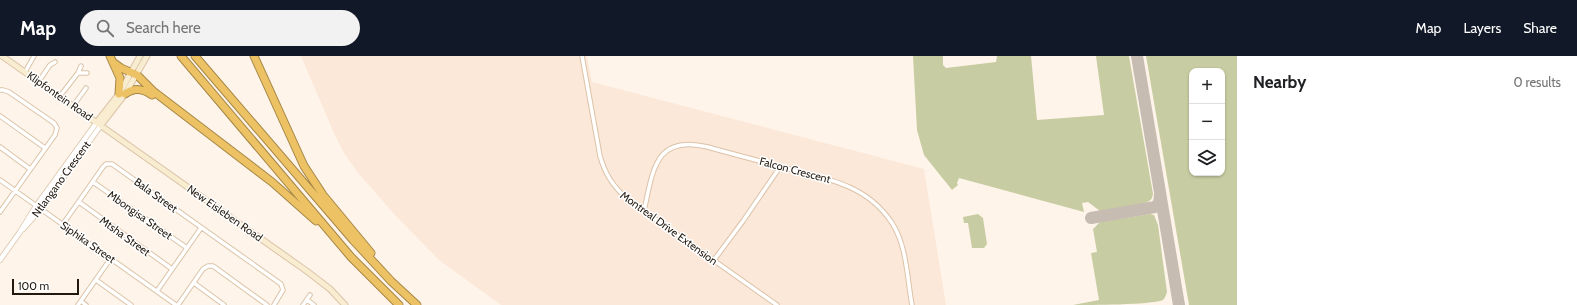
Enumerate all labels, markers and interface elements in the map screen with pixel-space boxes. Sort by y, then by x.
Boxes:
search box [80,10,360,46]
text: Map [20,17,56,40]
icon: search [94,17,116,39]
text: Search here [126,19,201,37]
text: Map [1416,19,1441,37]
text: Layers [1463,19,1501,37]
text: Share [1523,19,1557,37]
street label: Klipfontein Road [24,68,96,124]
map controls [1189,68,1225,176]
button: + [1189,68,1225,104]
text: Nearby [1253,72,1306,92]
text: 0 results [1513,74,1561,90]
button: − [1189,104,1225,140]
street label: Ntlangano Crescent [28,138,94,220]
button: layers [1189,140,1225,176]
street label: Falcon Crescent [758,154,832,186]
street label: Bala Street [131,175,181,216]
street label: New Eisleben Road [184,182,266,244]
street label: Mbongisa Street [105,188,175,243]
street label: Montreal Drive Extension [618,188,720,268]
street label: Mtsha Street [97,213,153,259]
street label: Siphika Street [58,218,118,266]
scale bar [12,277,79,296]
text: 100 m [18,279,49,293]

